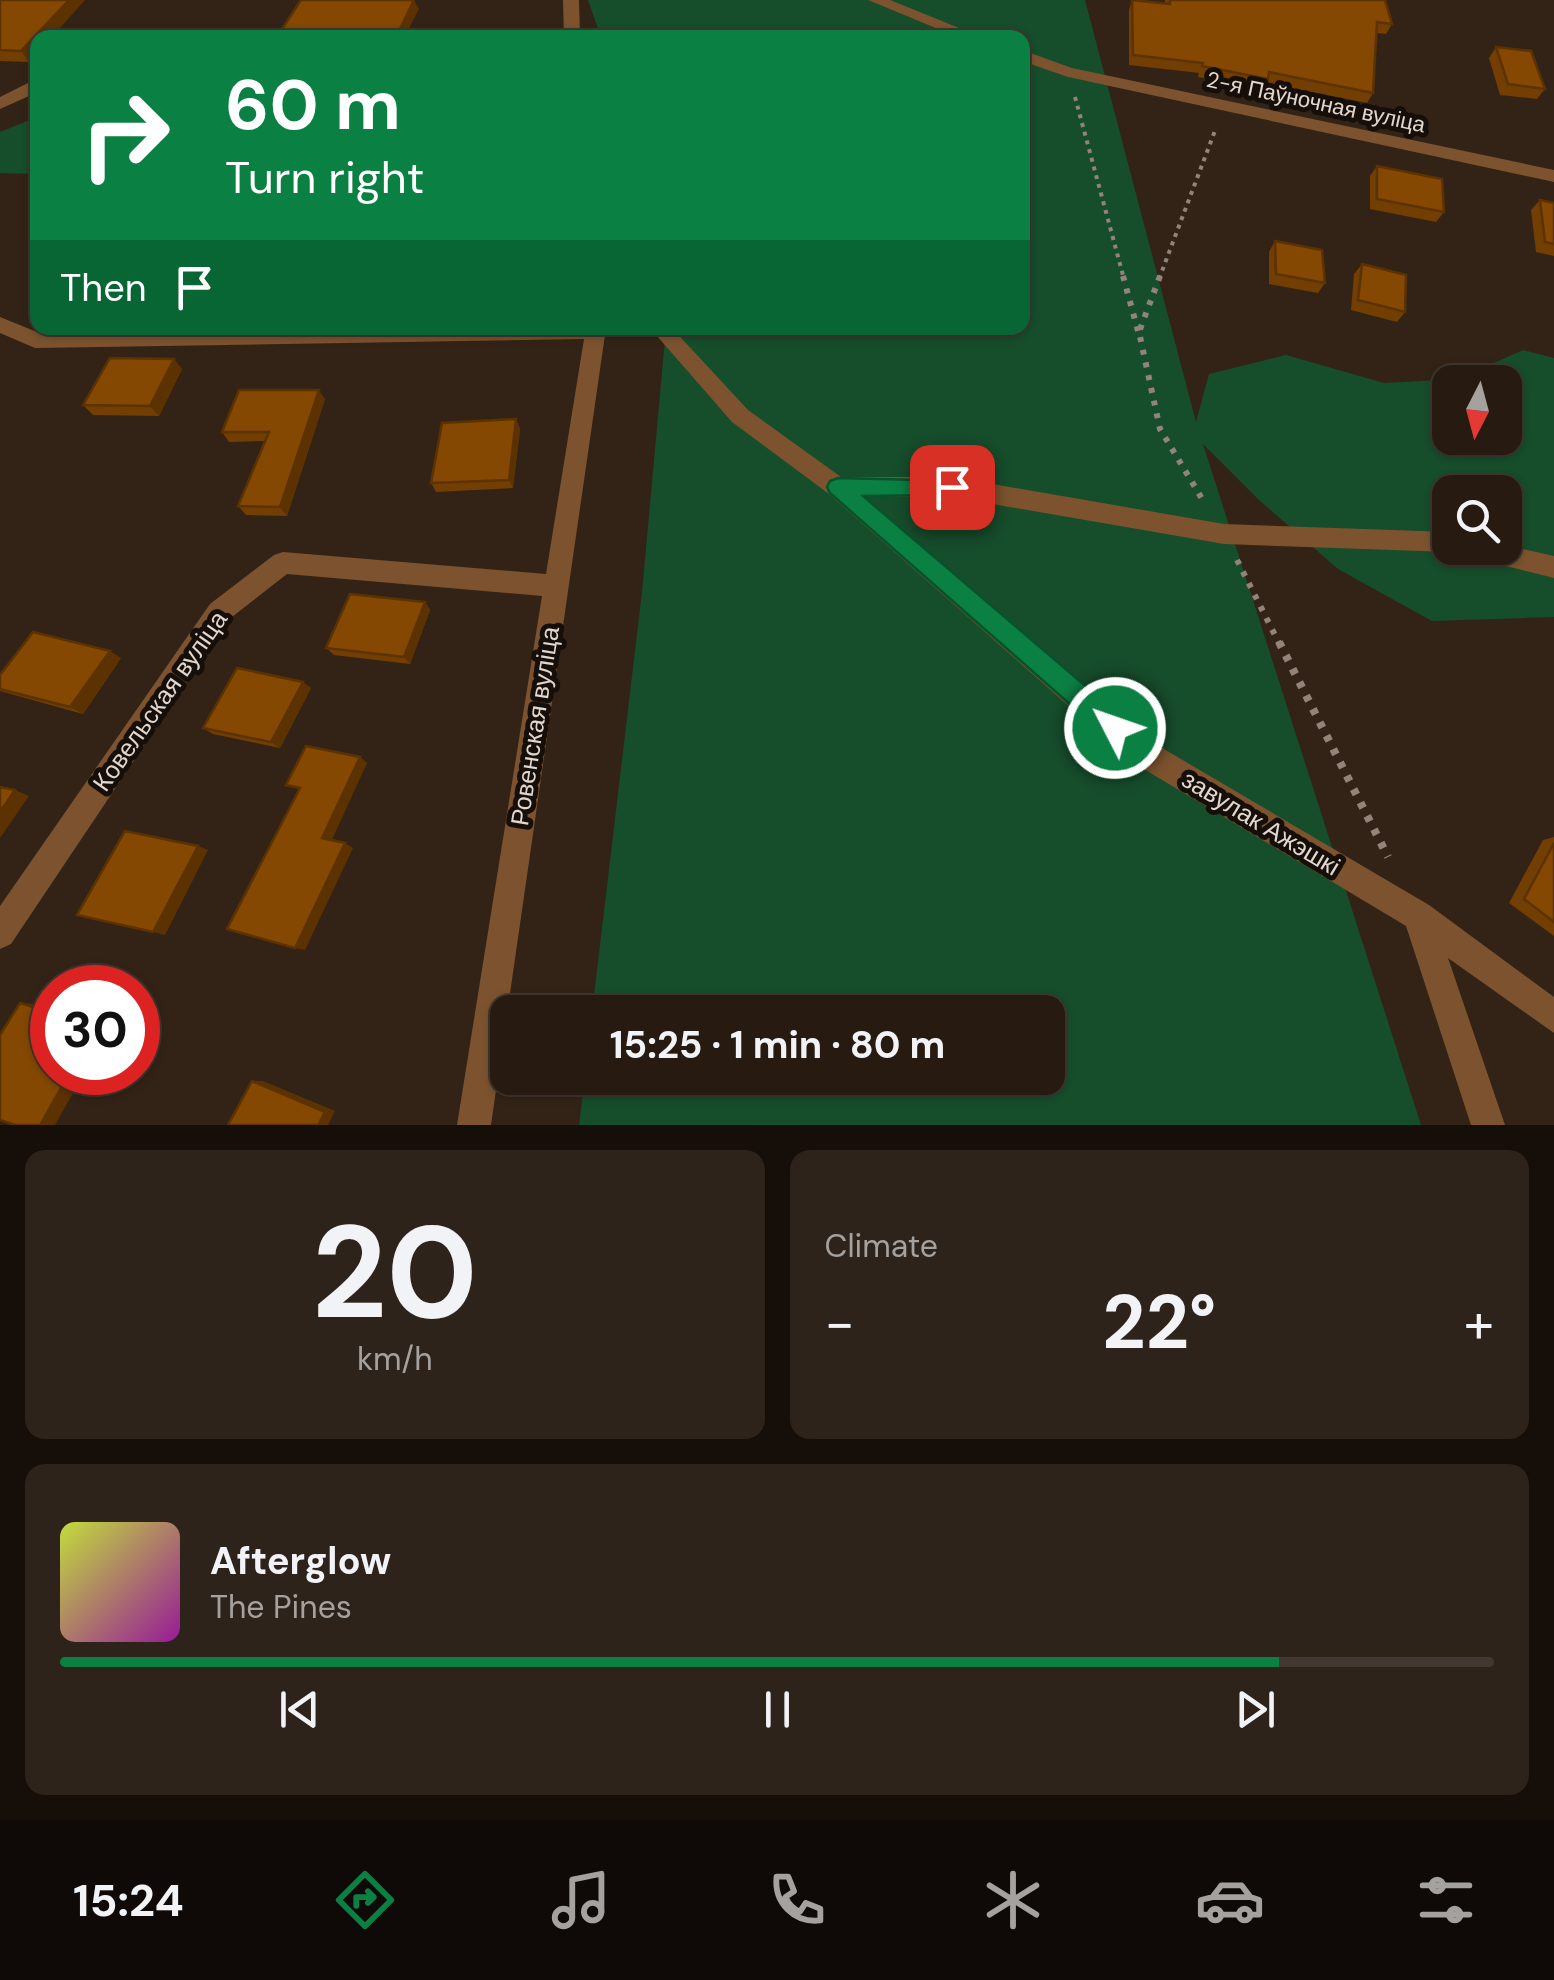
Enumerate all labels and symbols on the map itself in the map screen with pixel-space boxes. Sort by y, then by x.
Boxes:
street label: 2-я Паўночная вуліца [1204,65,1429,140]
north arrow [1432,365,1522,455]
pin [910,445,995,530]
street label: Ковельская вуліца [85,604,235,798]
street label: Ровенская вуліца [503,624,567,828]
position arrow [1063,676,1167,780]
street label: завулак Ажэшкі [1176,763,1346,883]
speed limit sign: 30 [30,965,160,1095]

